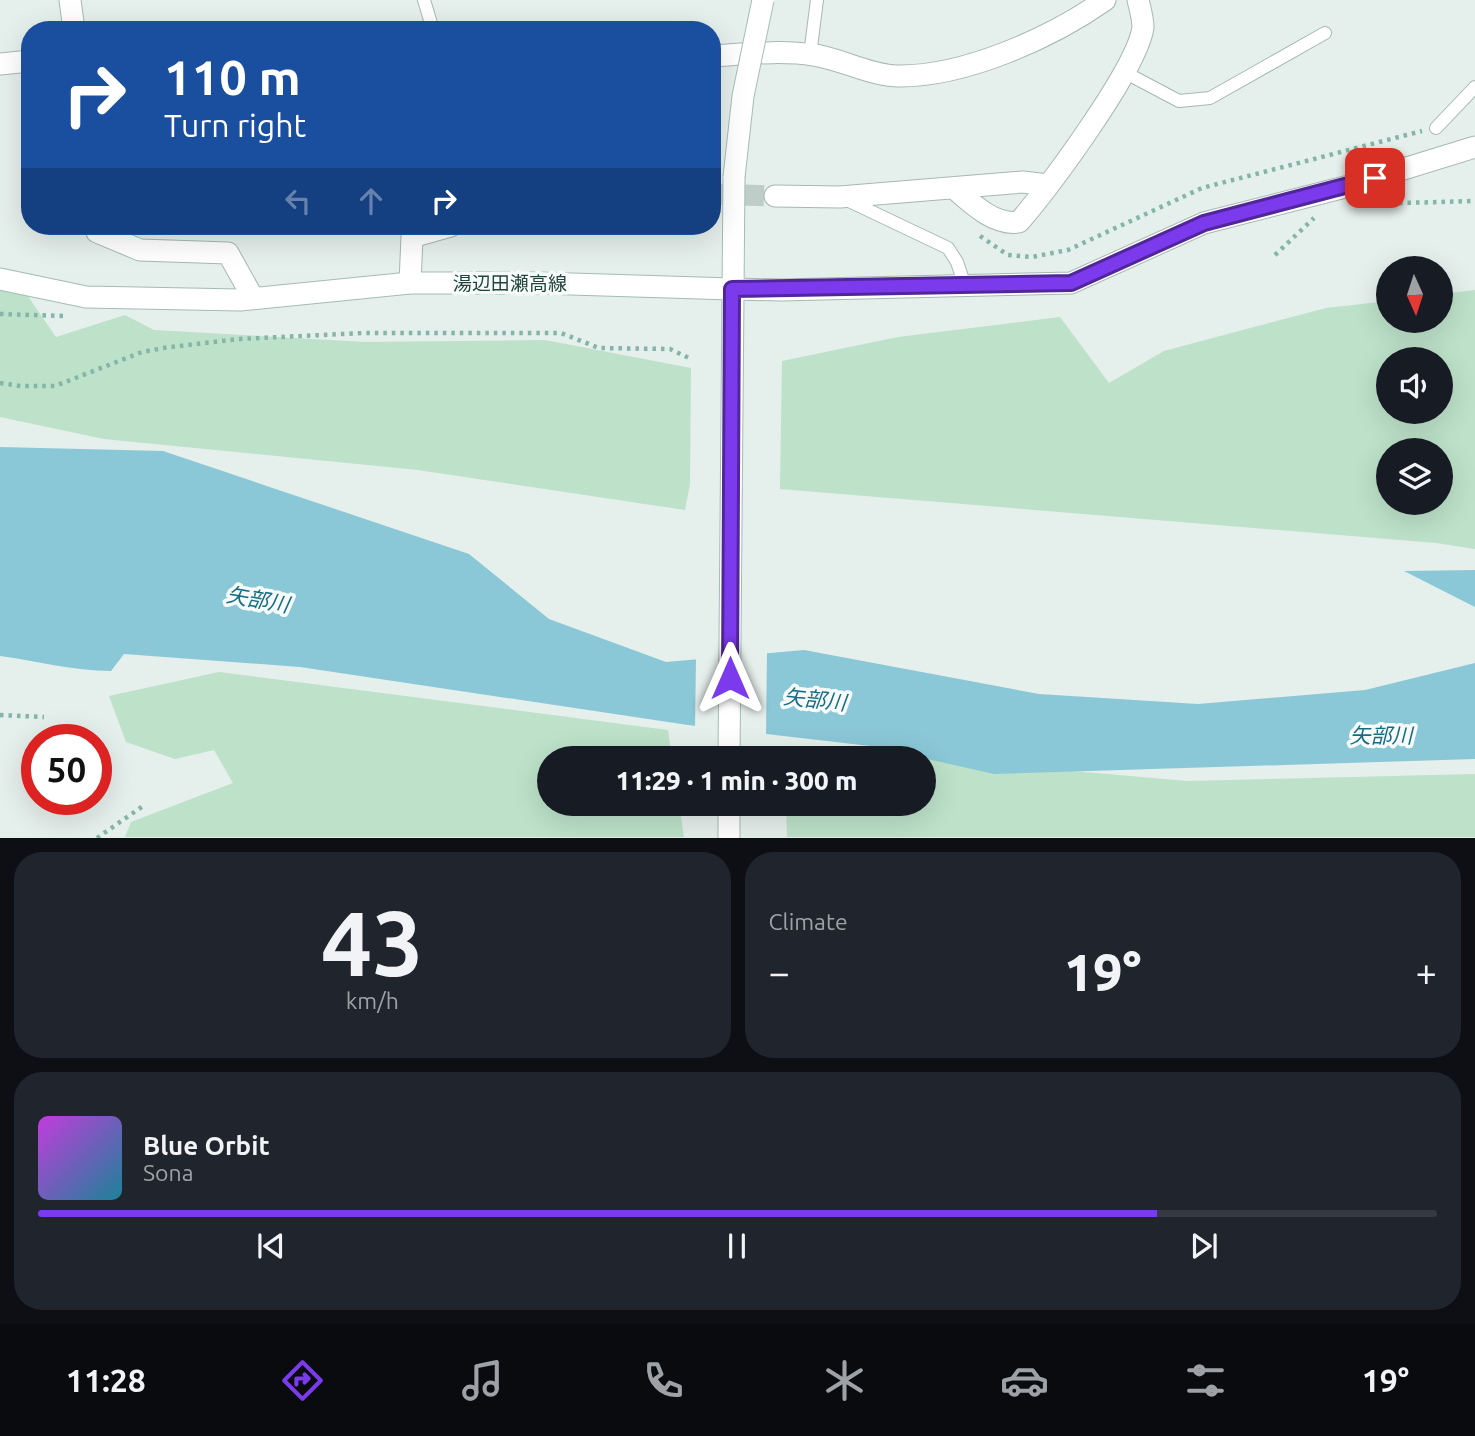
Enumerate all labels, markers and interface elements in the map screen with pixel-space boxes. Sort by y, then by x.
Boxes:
icon: right [49,49,140,140]
text: 110 m [164,49,301,104]
text: Turn right [164,107,306,143]
pin [1345,148,1405,208]
icon: arrive [1356,159,1394,197]
icon: left [279,182,317,220]
icon: ahead [352,182,390,220]
icon: right [425,182,463,220]
north arrow [1376,256,1452,332]
map controls [1376,256,1453,515]
street label: 湯辺田瀬高線 [453,272,567,294]
button: sound [1376,347,1453,424]
button: layers [1376,438,1453,515]
water label: 矢部川 [225,582,293,617]
position arrow [693,641,767,715]
water label: 矢部川 [782,684,850,714]
water label: 矢部川 [1350,723,1414,747]
speed limit sign: 50 [21,724,112,815]
text: 11:29 · 1 min · 300 m [616,766,857,795]
text: 43 [321,891,424,993]
text: Climate [769,909,848,934]
text: 19° [1064,943,1142,1001]
text: − [769,951,790,993]
text: + [1416,951,1437,993]
text: km/h [346,988,399,1013]
text: Blue Orbit [143,1131,270,1160]
text: Sona [143,1160,193,1185]
icon: previous [252,1227,290,1265]
icon: pause [718,1227,756,1265]
icon: next [1185,1227,1223,1265]
icon: directions [278,1356,327,1405]
icon: music [458,1356,507,1405]
icon: phone [639,1356,688,1405]
icon: climate [820,1356,869,1405]
icon: car [1000,1356,1049,1405]
icon: filters [1181,1356,1230,1405]
text: 11:28 [66,1362,146,1398]
text: 19° [1362,1362,1409,1398]

